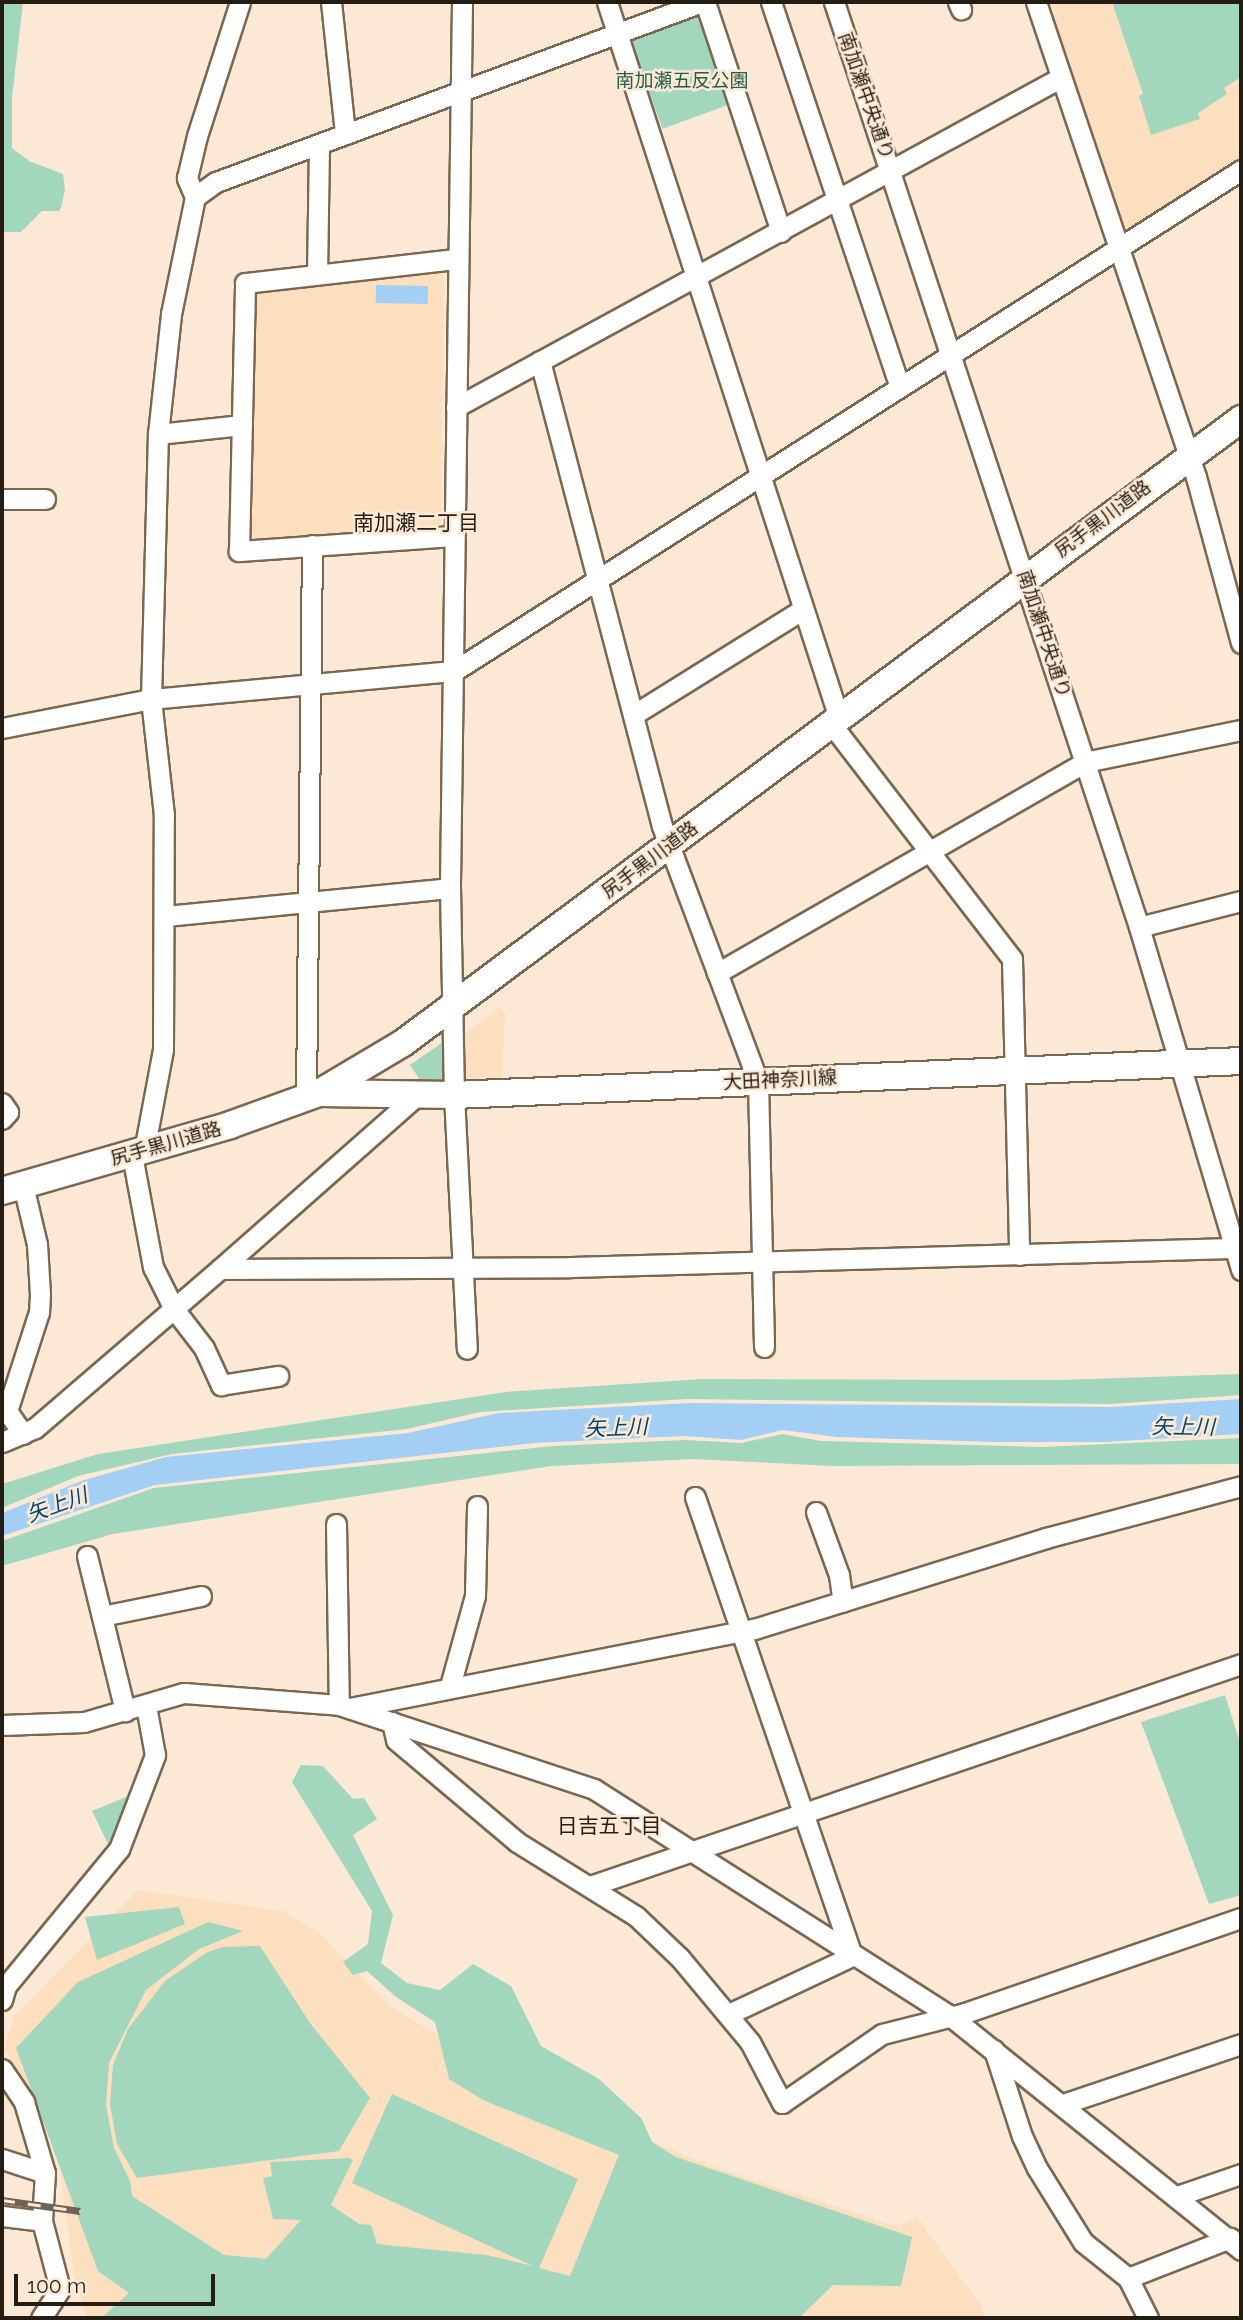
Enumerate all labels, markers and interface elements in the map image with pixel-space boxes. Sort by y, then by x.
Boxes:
street label: 南加瀬中央通り [834,29,898,163]
park label: 南加瀬五反公園 [616,70,748,92]
street label: 尻手黒川道路 [1051,476,1155,562]
district label: 南加瀬二丁目 [353,510,479,536]
street label: 南加瀬中央通り [1013,567,1075,701]
street label: 尻手黒川道路 [598,817,702,903]
street label: 大田神奈川線 [722,1066,838,1094]
street label: 尻手黒川道路 [108,1117,224,1171]
water label: 矢上川 [584,1414,648,1442]
water label: 矢上川 [1151,1414,1215,1440]
water label: 矢上川 [23,1482,91,1528]
district label: 日吉五丁目 [557,1813,661,1839]
scale bar [18,2260,219,2304]
text: 100 m [27,2273,86,2298]

